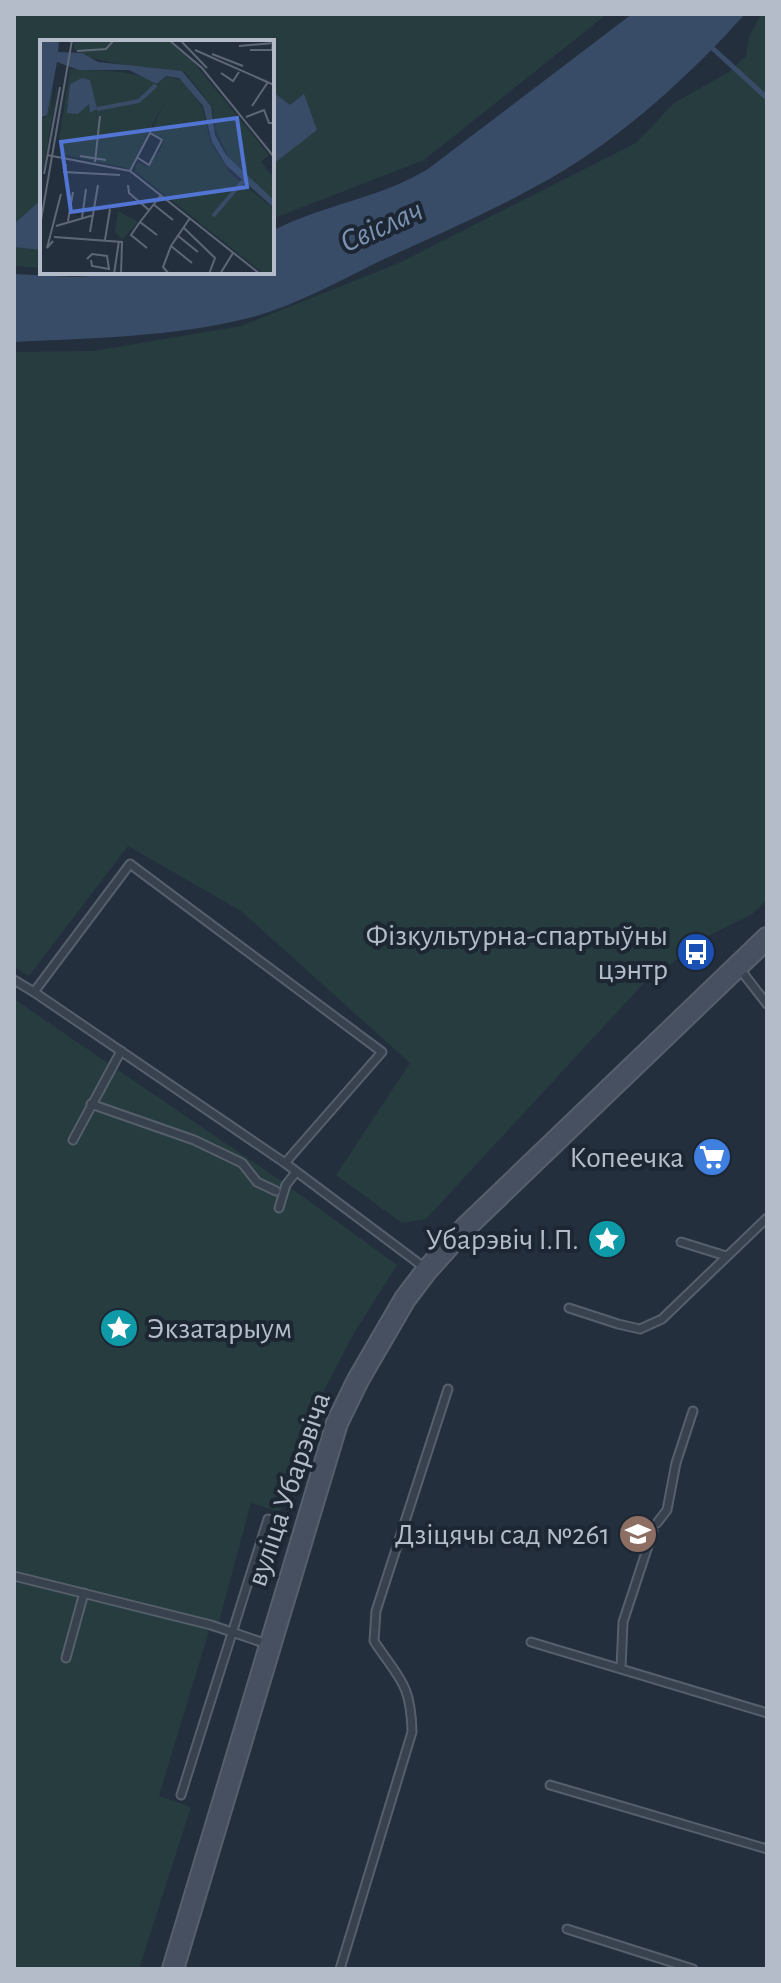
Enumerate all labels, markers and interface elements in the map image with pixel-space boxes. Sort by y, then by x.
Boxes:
inset map [40,40,274,274]
water label: Свіслач [335,194,428,258]
place label: Фізкультурна-спартыўны цэнтр [366,921,668,985]
bus stop icon: Фізкультурна-спартыўны цэнтр [675,931,717,973]
supermarket icon: Копеечка [691,1136,733,1178]
place label: Копеечка [569,1143,684,1173]
place icon: Убарэвіч І.П. [586,1218,628,1260]
place label: Убарэвіч І.П. [426,1225,579,1255]
place icon: Экзатарыум [98,1307,140,1349]
place label: Экзатарыум [147,1314,292,1344]
street label: вуліца Убарэвіча [242,1388,336,1590]
school or university icon: Дзіцячы сад №261 [617,1513,659,1555]
place label: Дзіцячы сад №261 [395,1520,610,1550]

